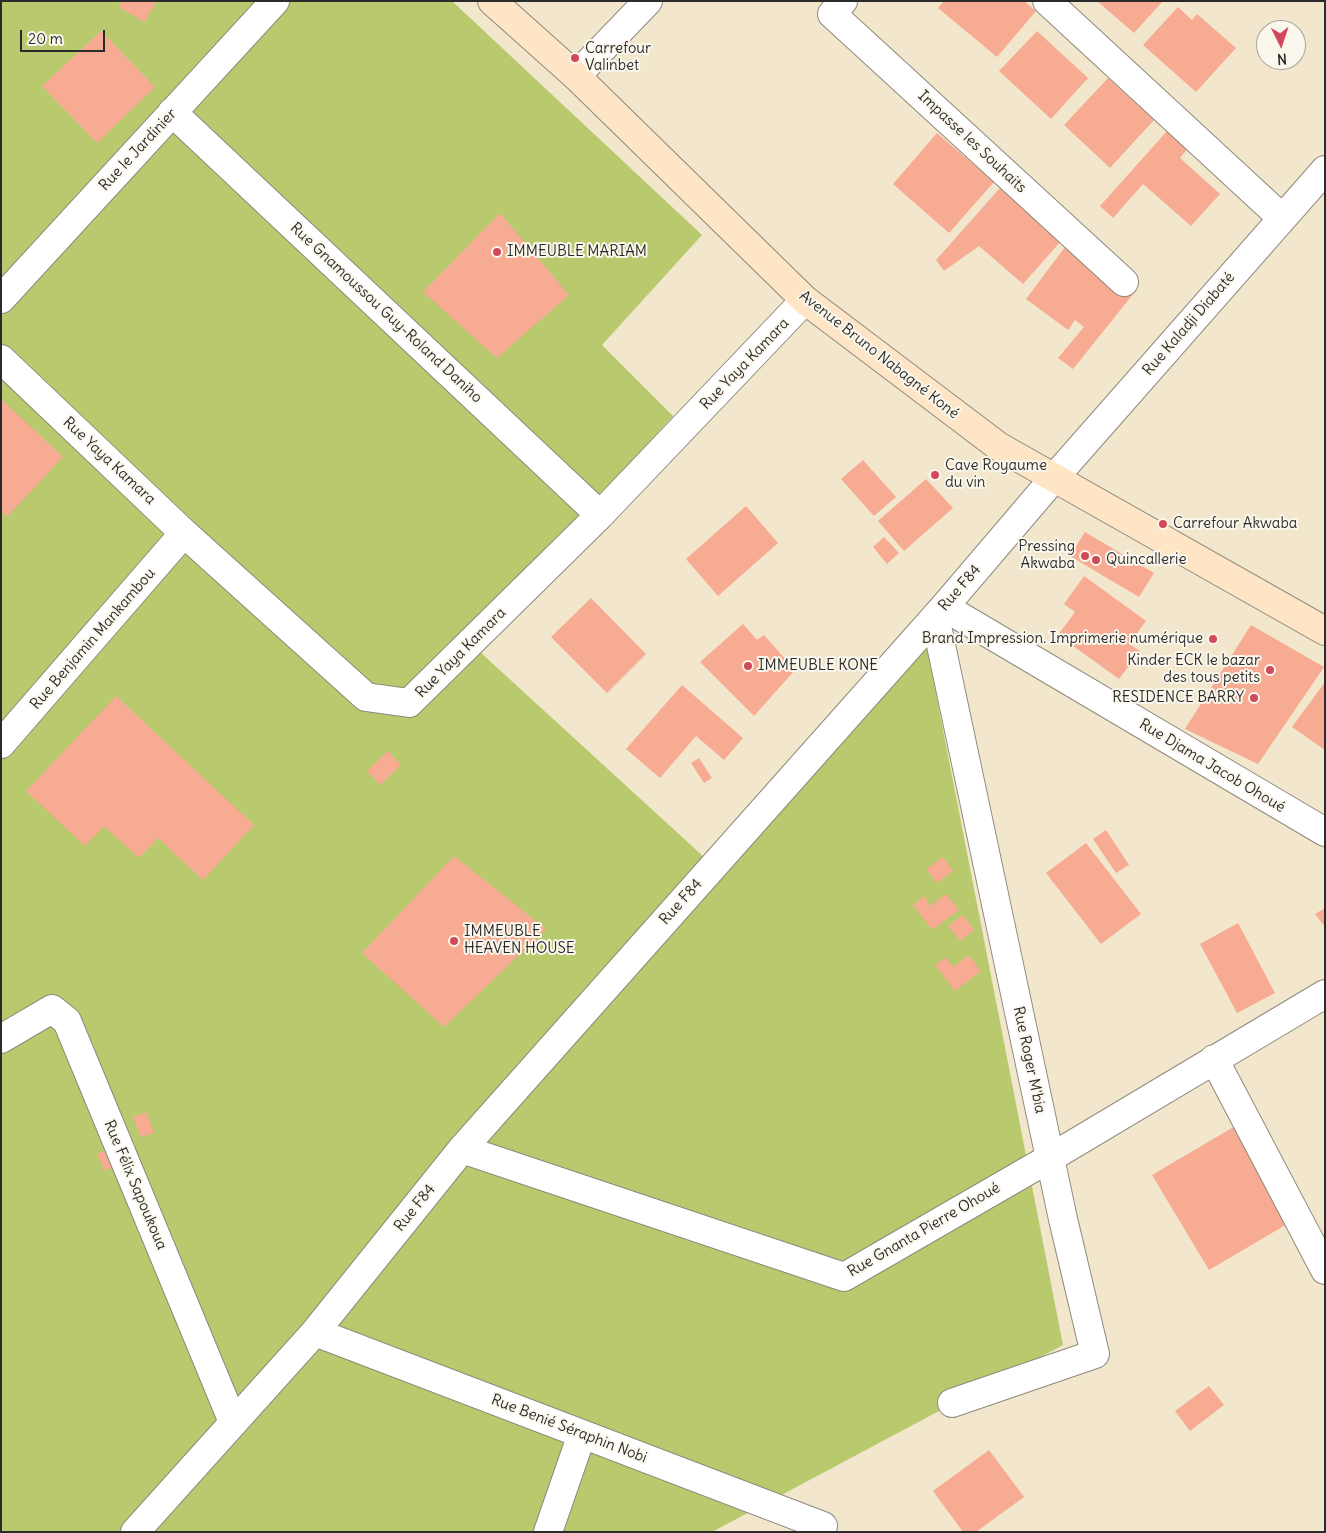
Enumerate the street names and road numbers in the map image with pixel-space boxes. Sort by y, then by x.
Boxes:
street label: Impasse les Souhaits [914,87,1030,197]
street label: Rue le Jardinier [95,105,181,195]
street label: Rue Gnamoussou Guy-Roland Daniho [286,219,486,407]
street label: Rue Kaladji Diabaté [1139,269,1239,379]
street label: Avenue Bruno Nabagné Koné [796,287,962,423]
street label: Rue Yaya Kamara [697,315,793,413]
street label: Rue Yaya Kamara [59,413,159,509]
street label: Rue F84 [935,561,985,615]
street label: Rue Benjamin Mankambou [27,565,159,713]
street label: Rue Yaya Kamara [412,604,510,702]
street label: Rue Djama Jacob Ohoué [1136,715,1288,817]
street label: Rue F84 [656,875,706,929]
street label: Rue Roger M'bia [1009,1005,1049,1115]
street label: Rue Félix Sapoukoua [100,1117,170,1253]
street label: Rue Gnanta Pierre Ohoué [845,1179,1003,1281]
street label: Rue F84 [391,1181,439,1235]
street label: Rue Benié Séraphin Nobi [489,1391,649,1467]

